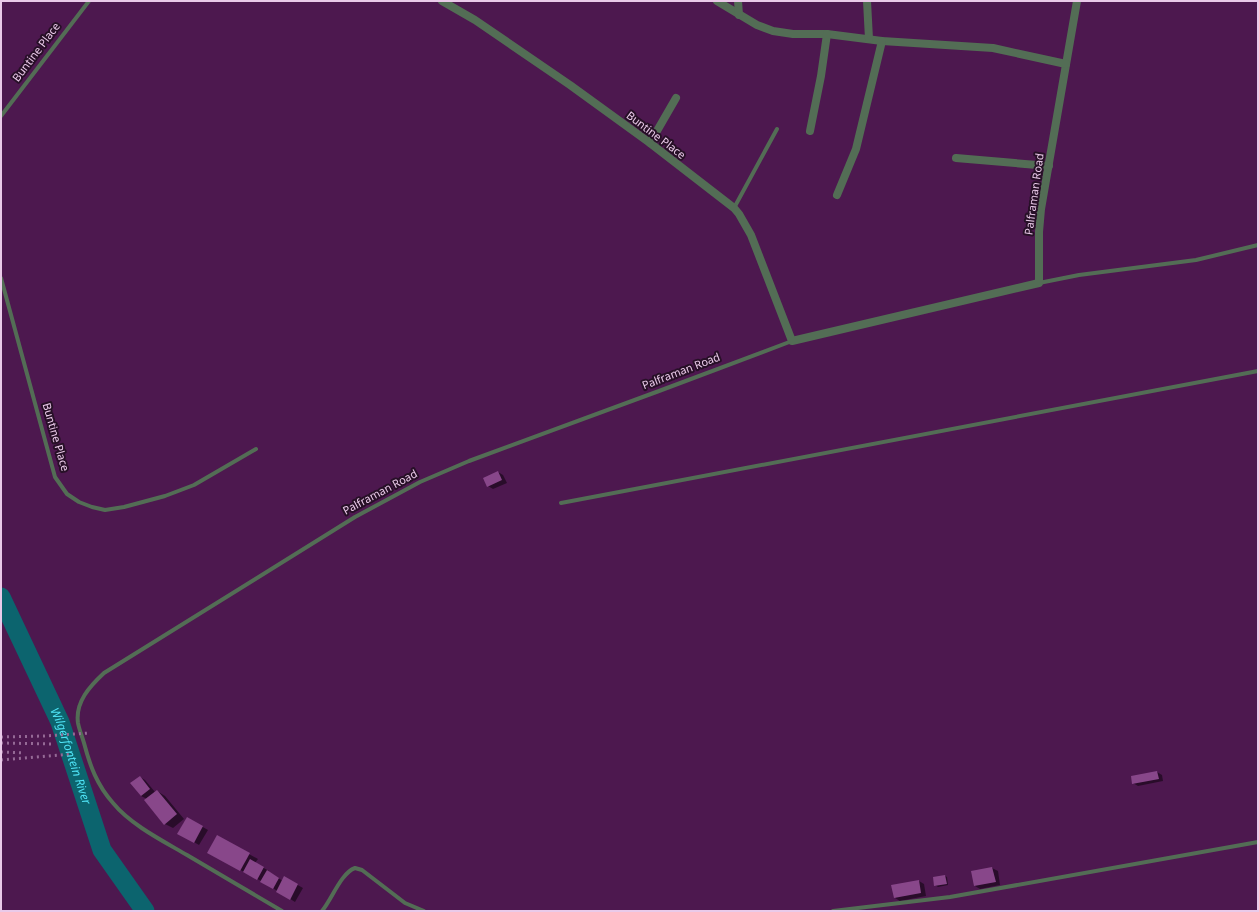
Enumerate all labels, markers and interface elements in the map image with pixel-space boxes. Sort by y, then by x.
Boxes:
street label: Buntine Place [8,19,63,84]
street label: Buntine Place [624,107,689,162]
street label: Palframan Road [1020,152,1047,236]
street label: Palframan Road [640,349,722,392]
street label: Buntine Place [40,401,73,473]
street label: Palframan Road [340,466,420,518]
water label: Wilgerfontein River [46,705,96,808]

